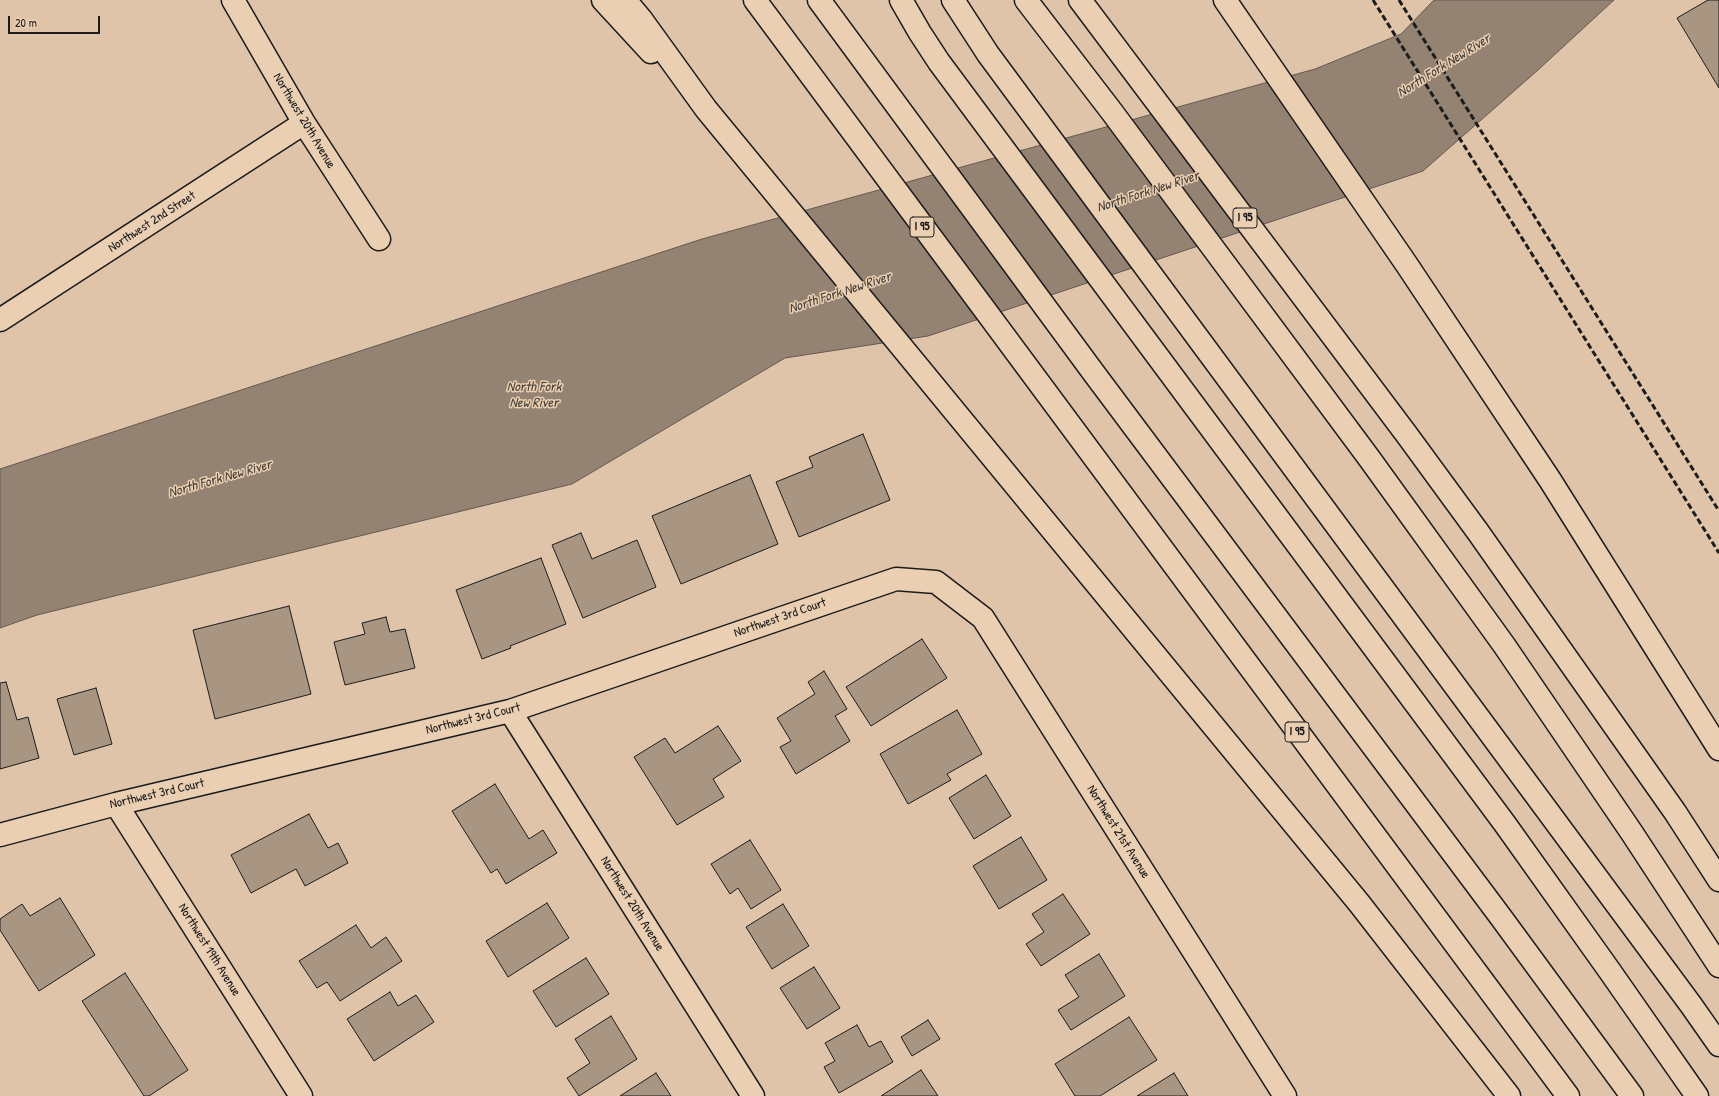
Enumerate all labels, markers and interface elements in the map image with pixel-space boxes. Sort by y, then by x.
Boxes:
scale bar [10,8,102,34]
text: 20 m [15,14,37,31]
water label: North Fork New River [1394,31,1494,101]
street label: Northwest 20th Avenue [269,70,339,172]
water label: North Fork New River [1095,168,1201,216]
street label: Northwest 2nd Street [105,188,199,256]
road number: I 95 [1233,208,1257,228]
road number: I 95 [910,217,934,237]
water label: North Fork New River [787,269,893,317]
water label: North Fork New River [507,379,561,412]
water label: North Fork New River [167,456,273,502]
street label: Northwest 3rd Court [732,595,828,641]
street label: Northwest 3rd Court [424,700,522,738]
road number: I 95 [1285,722,1309,742]
street label: Northwest 3rd Court [108,776,206,812]
street label: Northwest 21st Avenue [1083,783,1153,881]
street label: Northwest 20th Avenue [597,854,667,954]
street label: Northwest 19th Avenue [174,901,244,999]

